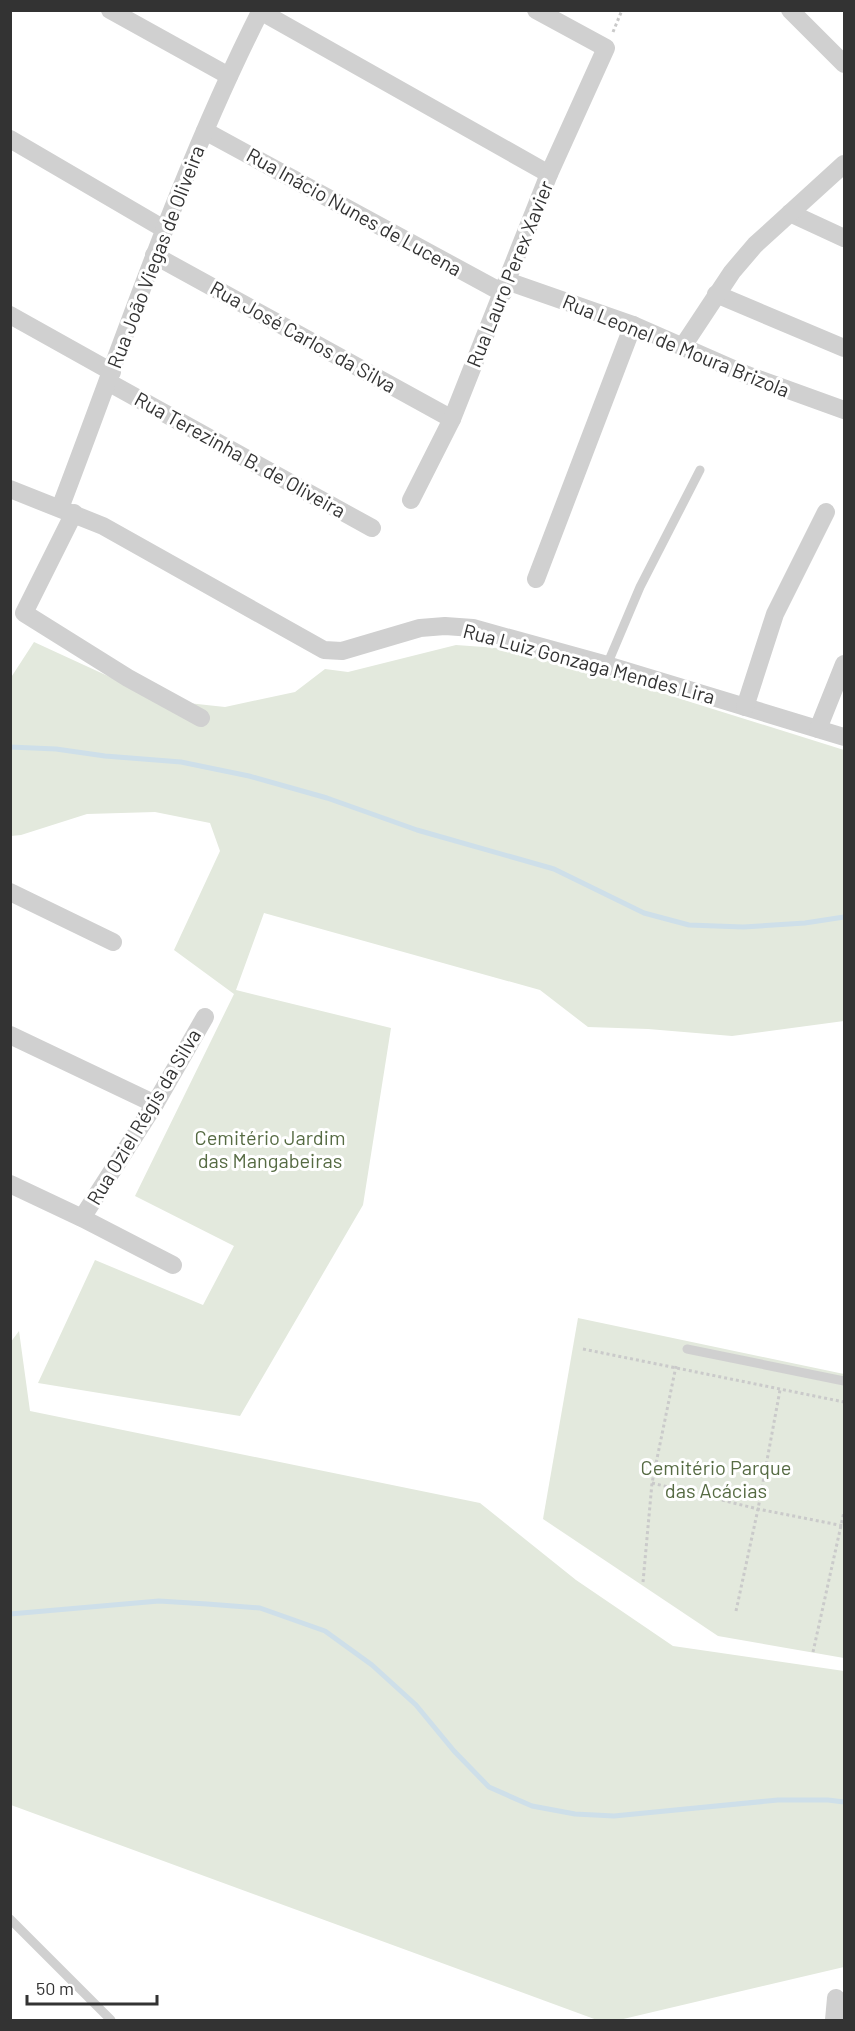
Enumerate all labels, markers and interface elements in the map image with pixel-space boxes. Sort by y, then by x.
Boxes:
street label: Rua João Viegas de Oliveira [101,142,209,371]
street label: Rua Inácio Nunes de Lucena [243,142,466,280]
street label: Rua Lauro Perex Xavier [461,177,557,370]
street label: Rua José Carlos da Silva [206,275,401,397]
street label: Rua Leonel de Moura Brizola [559,289,793,402]
street label: Rua Terezinha B. de Oliveira [131,386,350,522]
street label: Rua Luiz Gonzaga Mendes Lira [461,618,718,708]
street label: Rua Oziel Régis da Silva [81,1024,205,1209]
park label: Cemitério Jardim das Mangabeiras [195,1125,345,1172]
park label: Cemitério Parque das Acácias [641,1455,791,1502]
scale bar [27,1968,158,2006]
text: 50 m [36,1977,74,1999]

